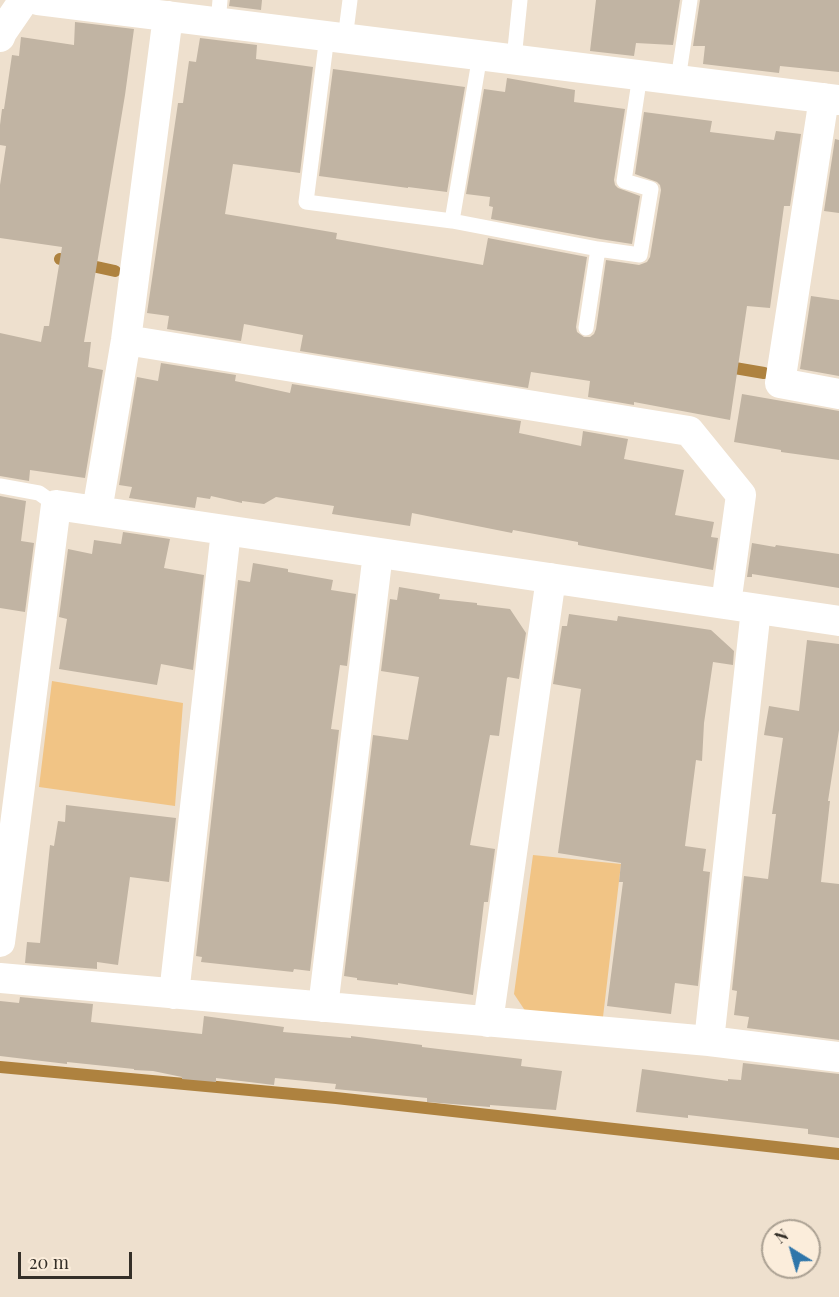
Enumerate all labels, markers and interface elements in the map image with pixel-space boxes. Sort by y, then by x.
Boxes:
north arrow [761,1219,821,1279]
text: N [770,1224,792,1248]
scale bar [21,1240,135,1278]
text: 20 m [29,1250,69,1274]

